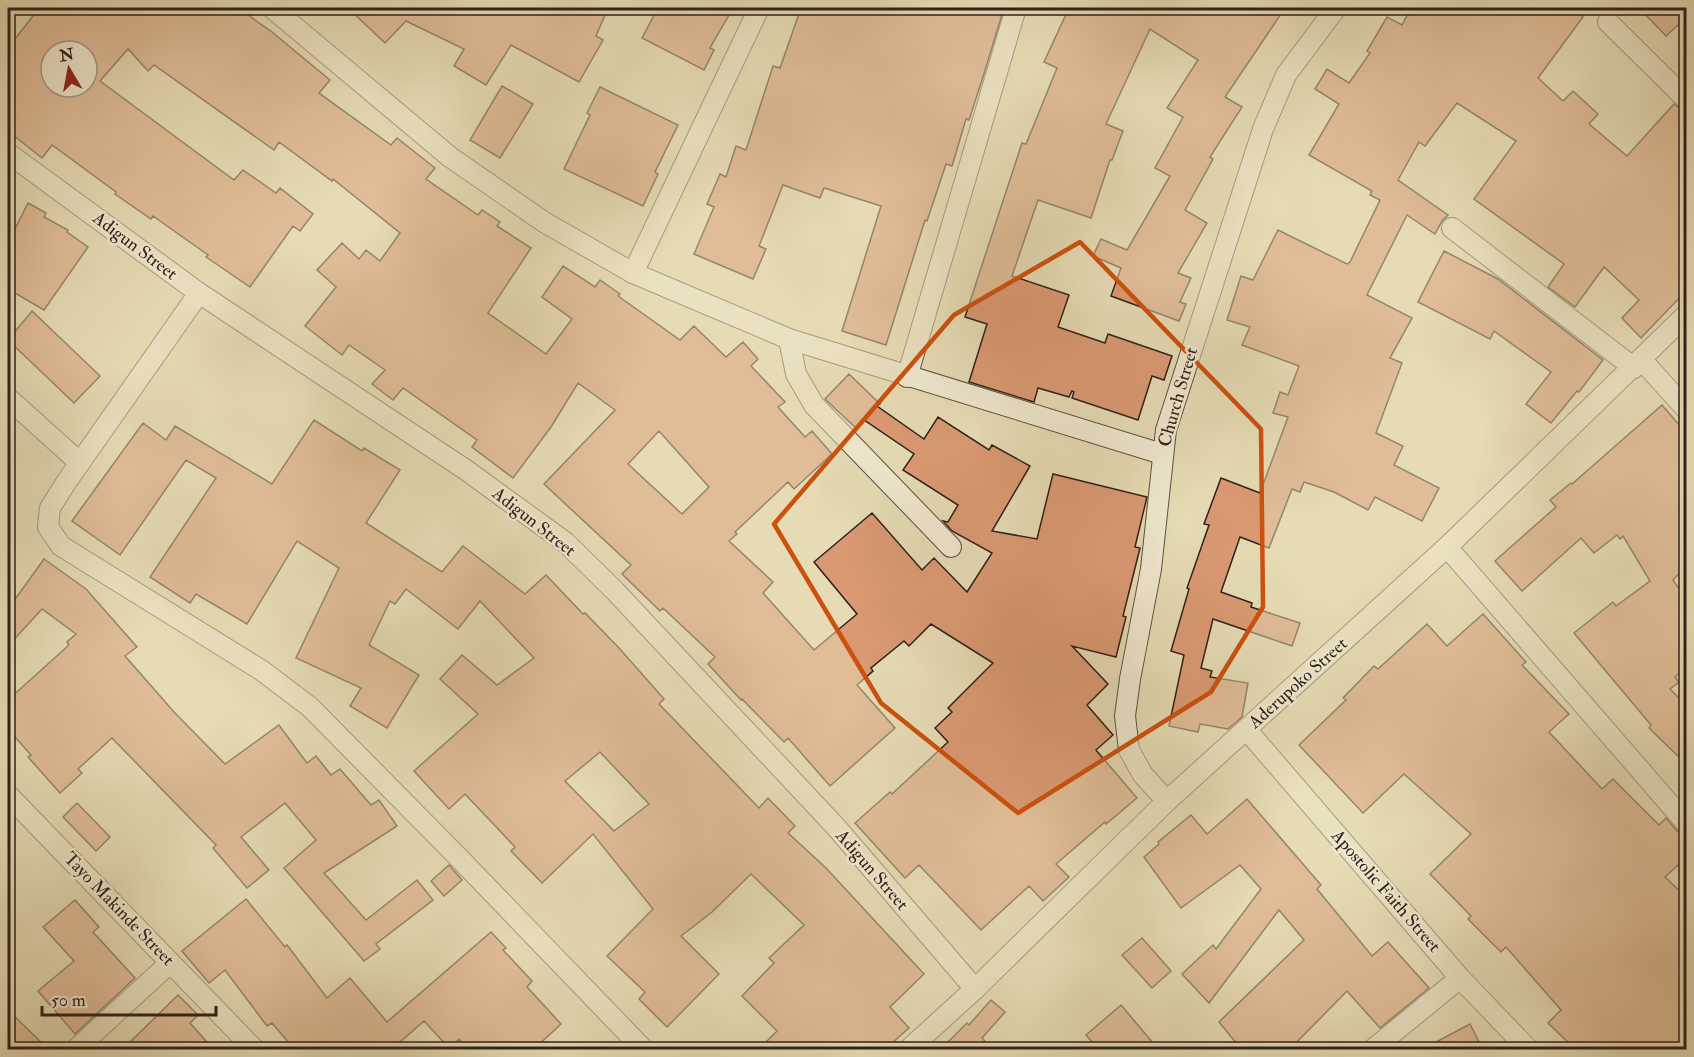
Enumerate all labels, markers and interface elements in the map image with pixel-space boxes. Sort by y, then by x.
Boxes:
north arrow [39,39,99,99]
text: N [57,44,76,66]
street label: Adigun Street [87,206,182,285]
street label: Church Street [1153,345,1203,449]
street label: Adigun Street [487,482,581,562]
street label: Aderupoko Street [1243,632,1353,734]
street label: Adigun Street [830,824,914,915]
street label: Apostolic Faith Street [1326,824,1446,957]
street label: Tayo Makinde Street [59,847,179,971]
scale bar [42,979,216,1017]
text: 50 m [51,989,86,1012]

